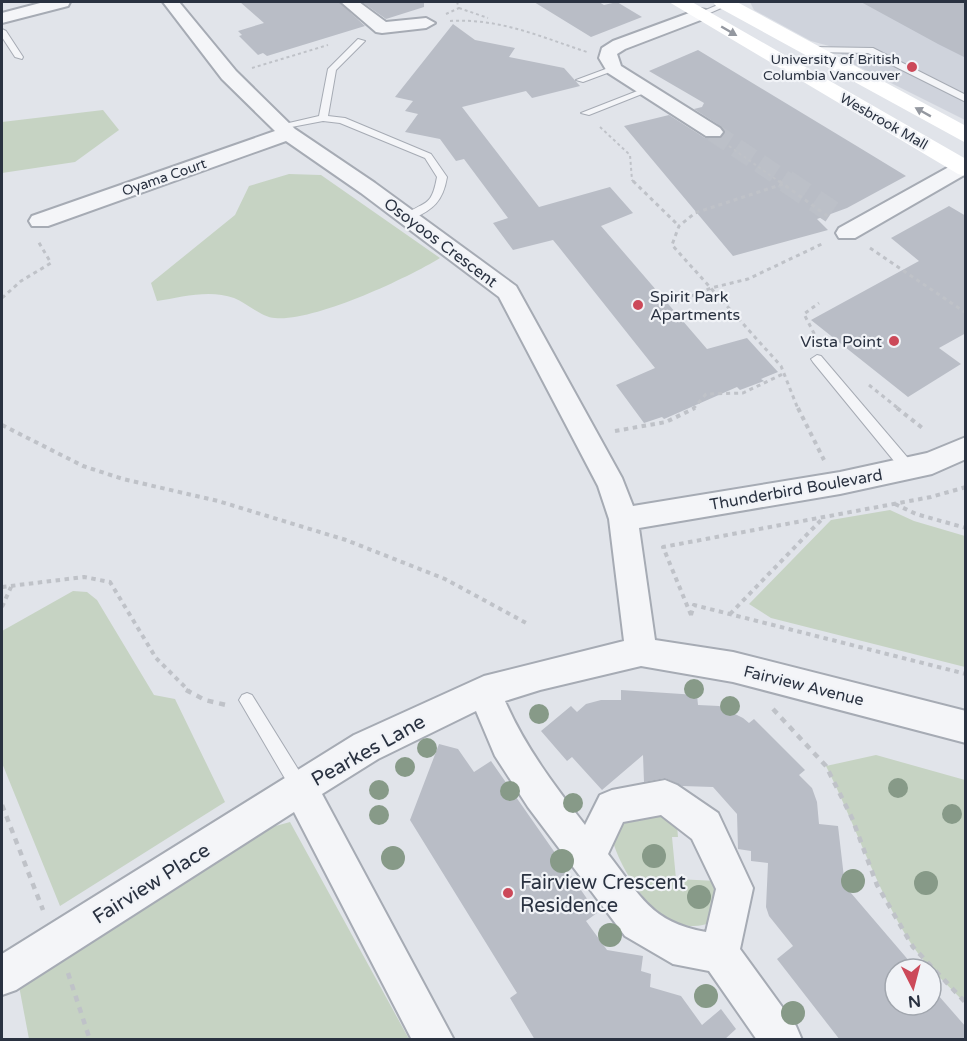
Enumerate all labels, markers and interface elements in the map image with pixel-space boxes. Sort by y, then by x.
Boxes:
one-way arrow [721,26,738,36]
place label: University of British Columbia Vancouver [763,51,901,84]
marker: University of British Columbia Vancouver [905,60,919,74]
street label: Wesbrook Mall [837,89,931,153]
one-way arrow [914,107,931,117]
street label: Oyama Court [120,155,209,200]
street label: Osoyoos Crescent [380,194,501,292]
place label: Spirit Park Apartments [650,287,740,325]
marker: Spirit Park Apartments [631,298,645,312]
place label: Vista Point [800,332,882,352]
marker: Vista Point [887,334,901,348]
street label: Thunderbird Boulevard [708,465,884,515]
street label: Fairview Avenue [742,661,866,711]
street label: Pearkes Lane [307,710,430,792]
street label: Fairview Place [88,838,215,929]
place label: Fairview Crescent Residence [520,871,686,918]
marker: Fairview Crescent Residence [501,886,515,900]
north arrow [883,957,943,1017]
text: N [907,990,922,1012]

